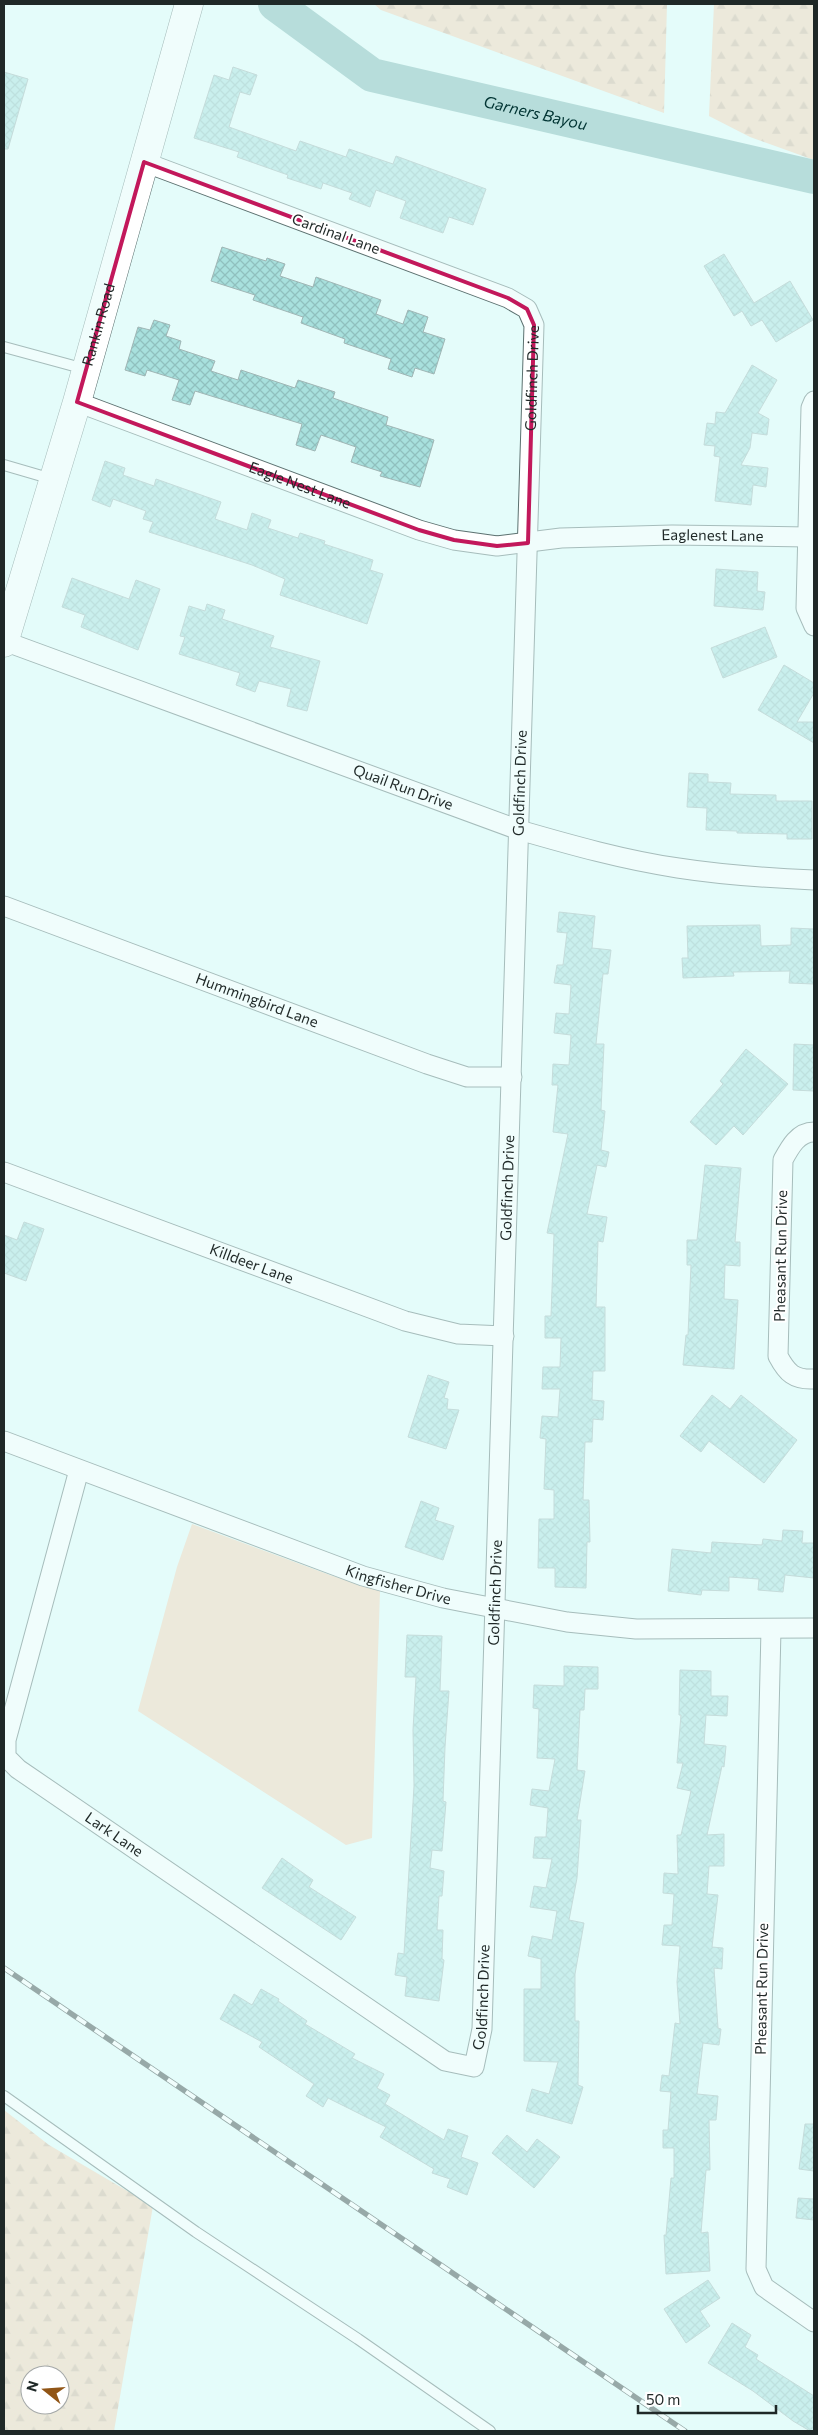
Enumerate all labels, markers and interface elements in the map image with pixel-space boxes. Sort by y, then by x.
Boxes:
water label: Garners Bayou [482,91,589,133]
street label: Cardinal Lane [290,209,383,257]
street label: Rankin Road [78,281,118,368]
street label: Goldfinch Drive [521,325,542,431]
street label: Eagle Nest Lane [247,457,354,512]
street label: Eaglenest Lane [661,525,764,544]
street label: Goldfinch Drive [508,730,530,836]
street label: Quail Run Drive [351,760,456,813]
street label: Hummingbird Lane [194,968,321,1031]
street label: Goldfinch Drive [496,1134,517,1241]
street label: Pheasant Run Drive [770,1190,790,1322]
street label: Killdeer Lane [207,1239,296,1287]
street label: Goldfinch Drive [484,1539,505,1646]
street label: Kingfisher Drive [343,1560,453,1607]
street label: Lark Lane [82,1808,147,1860]
street label: Pheasant Run Drive [751,1923,771,2055]
street label: Goldfinch Drive [468,1944,493,2052]
north arrow [20,2365,70,2415]
text: N [22,2379,42,2394]
scale bar [638,2382,776,2414]
text: 50 m [646,2390,680,2408]

